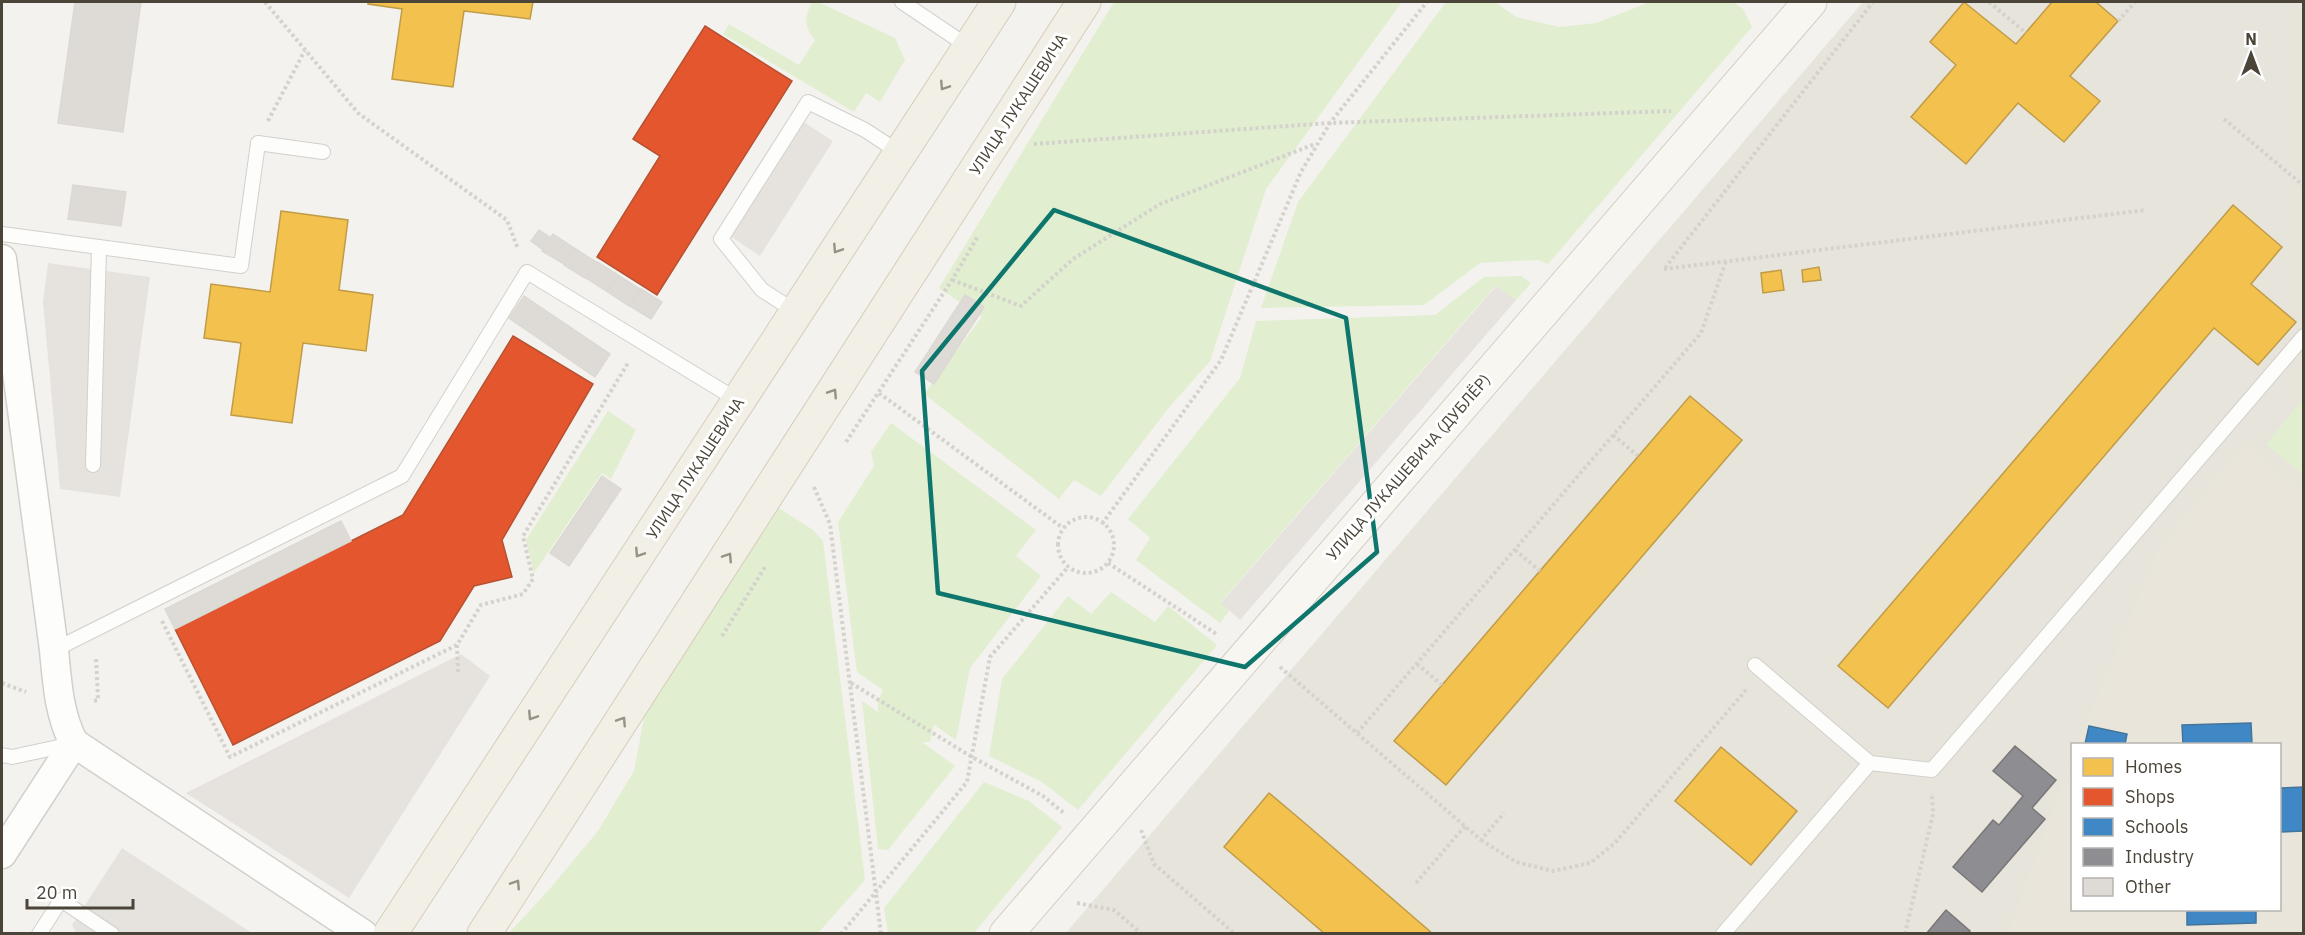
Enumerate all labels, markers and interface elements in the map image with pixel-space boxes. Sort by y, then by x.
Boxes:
north arrow [2221,24,2281,84]
street label: УЛИЦА ЛУКАШЕВИЧА [965,29,1071,179]
text: N [2245,29,2257,49]
one-way arrow [940,79,951,90]
one-way arrow [833,243,845,253]
street label: УЛИЦА ЛУКАШЕВИЧА (ДУБЛЁР) [1322,370,1494,564]
one-way arrow [826,389,838,399]
street label: УЛИЦА ЛУКАШЕВИЧА [642,393,748,543]
one-way arrow [635,546,646,557]
one-way arrow [720,553,732,563]
one-way arrow [528,709,539,720]
one-way arrow [614,717,626,727]
legend [2071,743,2281,911]
text: Homes [2125,755,2182,778]
text: Shops [2125,785,2175,808]
text: Schools [2125,815,2189,838]
text: Industry [2125,845,2194,868]
scale bar [27,872,134,910]
text: Other [2125,875,2171,898]
one-way arrow [508,880,519,891]
text: 20 m [36,881,78,904]

